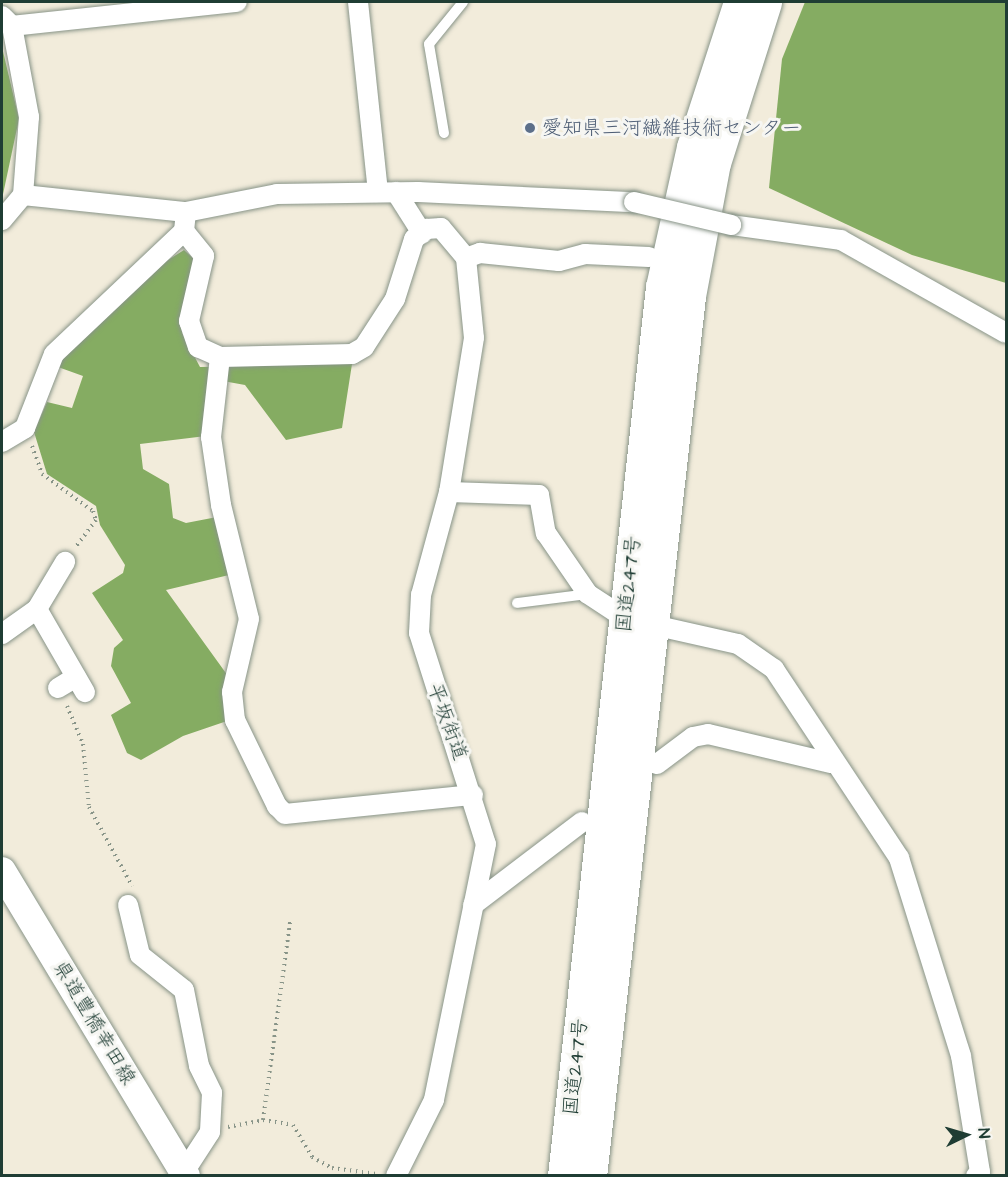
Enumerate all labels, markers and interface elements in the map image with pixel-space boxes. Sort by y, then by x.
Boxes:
place label: 愛知県三河繊維技術センター [542,116,802,140]
marker: 愛知県三河繊維技術センター [523,121,537,135]
street label: 国道247号 [612,534,646,634]
street label: 平坂街道 [422,680,472,764]
street label: 県道豊橋幸田線 [48,957,140,1089]
street label: 国道247号 [559,1017,593,1117]
north arrow [936,1105,996,1165]
text: N [973,1127,995,1139]

